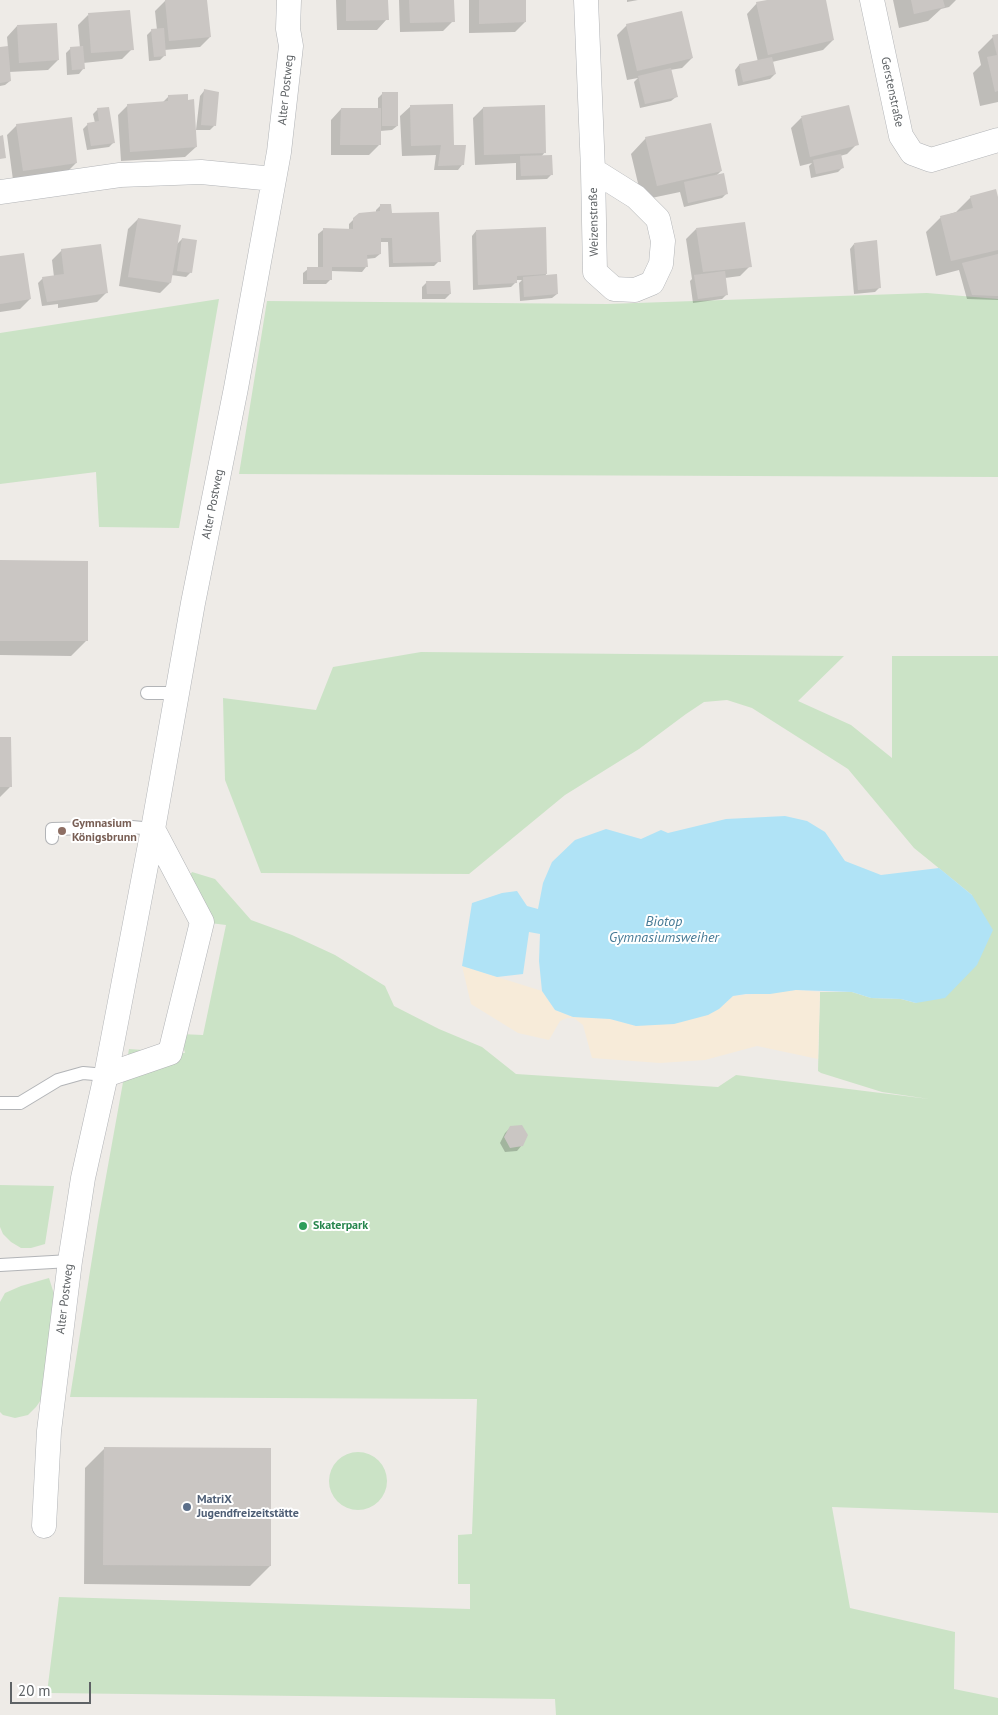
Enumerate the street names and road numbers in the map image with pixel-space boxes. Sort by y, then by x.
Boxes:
street label: Alter Postweg [275,54,297,126]
street label: Gerstenstraße [878,56,906,128]
street label: Weizenstraße [586,187,602,257]
street label: Alter Postweg [199,468,227,540]
street label: Alter Postweg [54,1263,76,1335]

